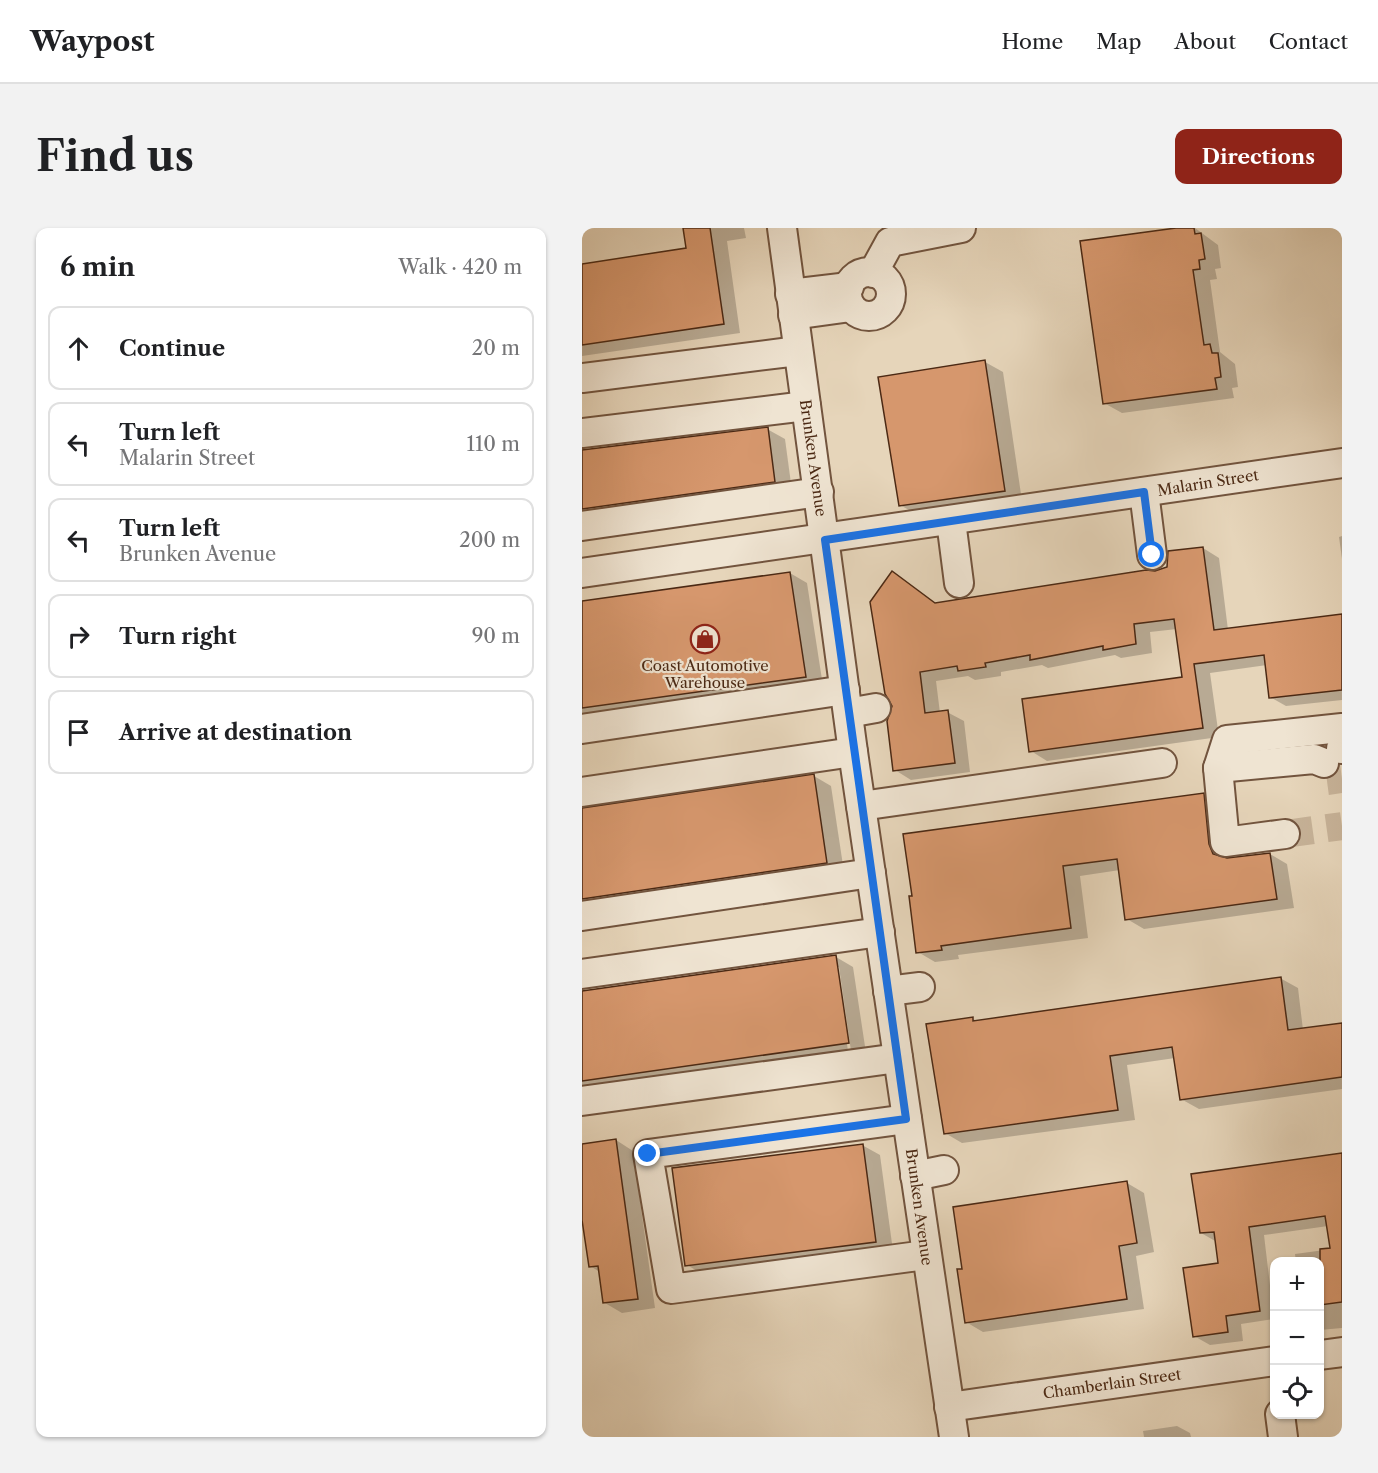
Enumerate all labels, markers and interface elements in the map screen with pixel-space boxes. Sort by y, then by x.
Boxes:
text: Waypost [30,24,154,58]
text: Home [1002,29,1063,54]
text: Map [1096,29,1141,54]
text: About [1174,29,1236,54]
text: Contact [1269,29,1348,54]
button: Directions [1175,129,1342,184]
text: Find us [36,130,194,182]
text: 6 min [60,251,135,283]
text: Walk · 420 m [398,255,522,279]
icon: ahead [62,332,95,365]
text: Continue [119,335,225,362]
text: 20 m [472,336,520,360]
street label: Brunken Avenue [796,398,831,518]
text: Turn left [119,419,220,446]
icon: left [62,428,95,461]
text: 110 m [467,432,520,456]
text: Malarin Street [119,446,255,470]
street label: Malarin Street [1156,465,1261,500]
text: Turn left [119,515,220,542]
icon: left [62,524,95,557]
text: 200 m [459,528,520,552]
route start [1138,541,1164,567]
text: Brunken Avenue [119,542,276,566]
icon: right [62,620,95,653]
text: Turn right [119,623,237,650]
shop icon: Coast Automotive Warehouse [689,623,721,655]
text: 90 m [472,624,520,648]
place label: Coast Automotive Warehouse [641,656,769,692]
icon: arrive [62,716,95,749]
text: Arrive at destination [119,719,352,746]
route end [634,1140,660,1166]
street label: Brunken Avenue [902,1147,937,1267]
map controls [1270,1257,1324,1419]
button: + [1270,1257,1324,1311]
button: − [1270,1311,1324,1365]
street label: Chamberlain Street [1042,1364,1183,1403]
button: locate [1270,1365,1324,1419]

